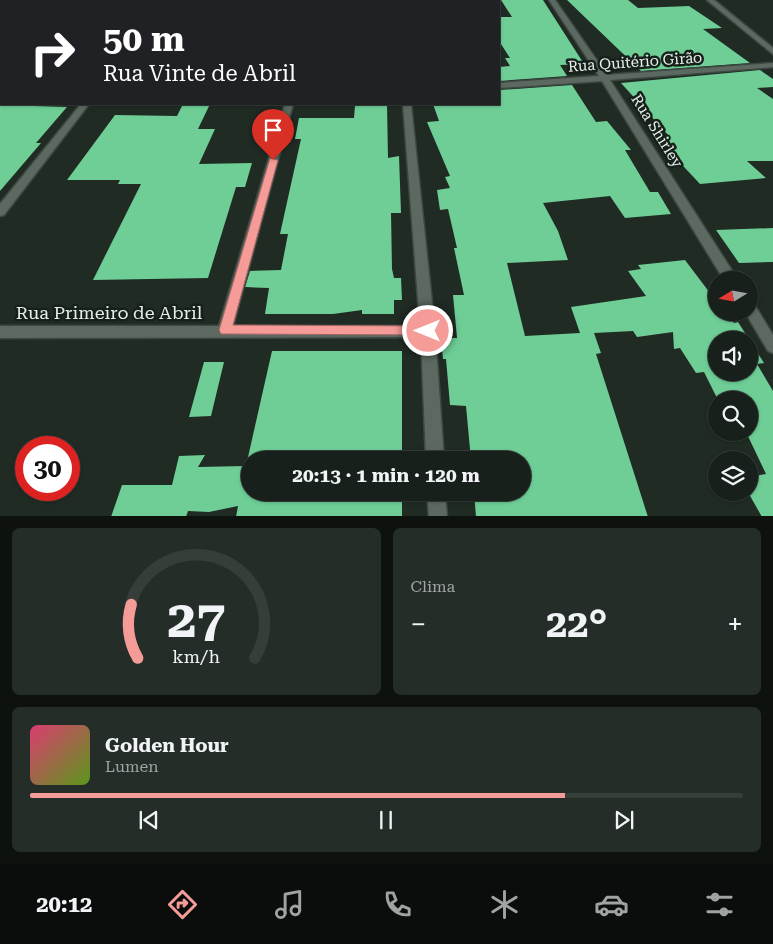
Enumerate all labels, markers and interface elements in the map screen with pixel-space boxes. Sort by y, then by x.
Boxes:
text: 50 m [103,19,185,60]
icon: right [20,20,85,85]
street label: Rua Quitério Girão [567,48,703,76]
text: Rua Vinte de Abril [103,61,296,86]
street label: Rua Shirley [627,91,687,171]
pin [252,109,294,160]
icon: arrive [259,116,287,144]
north arrow [708,271,758,321]
map controls [708,271,758,501]
street label: Rua Primeiro de Abril [16,302,203,323]
position arrow [401,304,453,356]
button: sound [708,331,758,381]
button: search [708,391,758,441]
speed limit sign: 30 [15,436,80,501]
button: layers [708,451,758,501]
text: 20:13 · 1 min · 120 m [292,464,480,487]
text: Clima [411,577,455,596]
text: 27 [167,589,225,650]
text: 22° [546,602,607,646]
text: − [411,608,426,641]
text: + [727,608,743,641]
text: km/h [172,646,221,667]
text: Golden Hour [105,734,229,757]
text: Lumen [105,757,159,776]
icon: previous [135,806,163,834]
icon: pause [372,806,400,834]
icon: next [610,806,638,834]
icon: directions [165,887,200,922]
icon: music [272,887,307,922]
icon: phone [380,887,415,922]
icon: climate [487,887,522,922]
icon: car [594,887,629,922]
icon: filters [702,887,737,922]
text: 20:12 [36,892,92,917]

